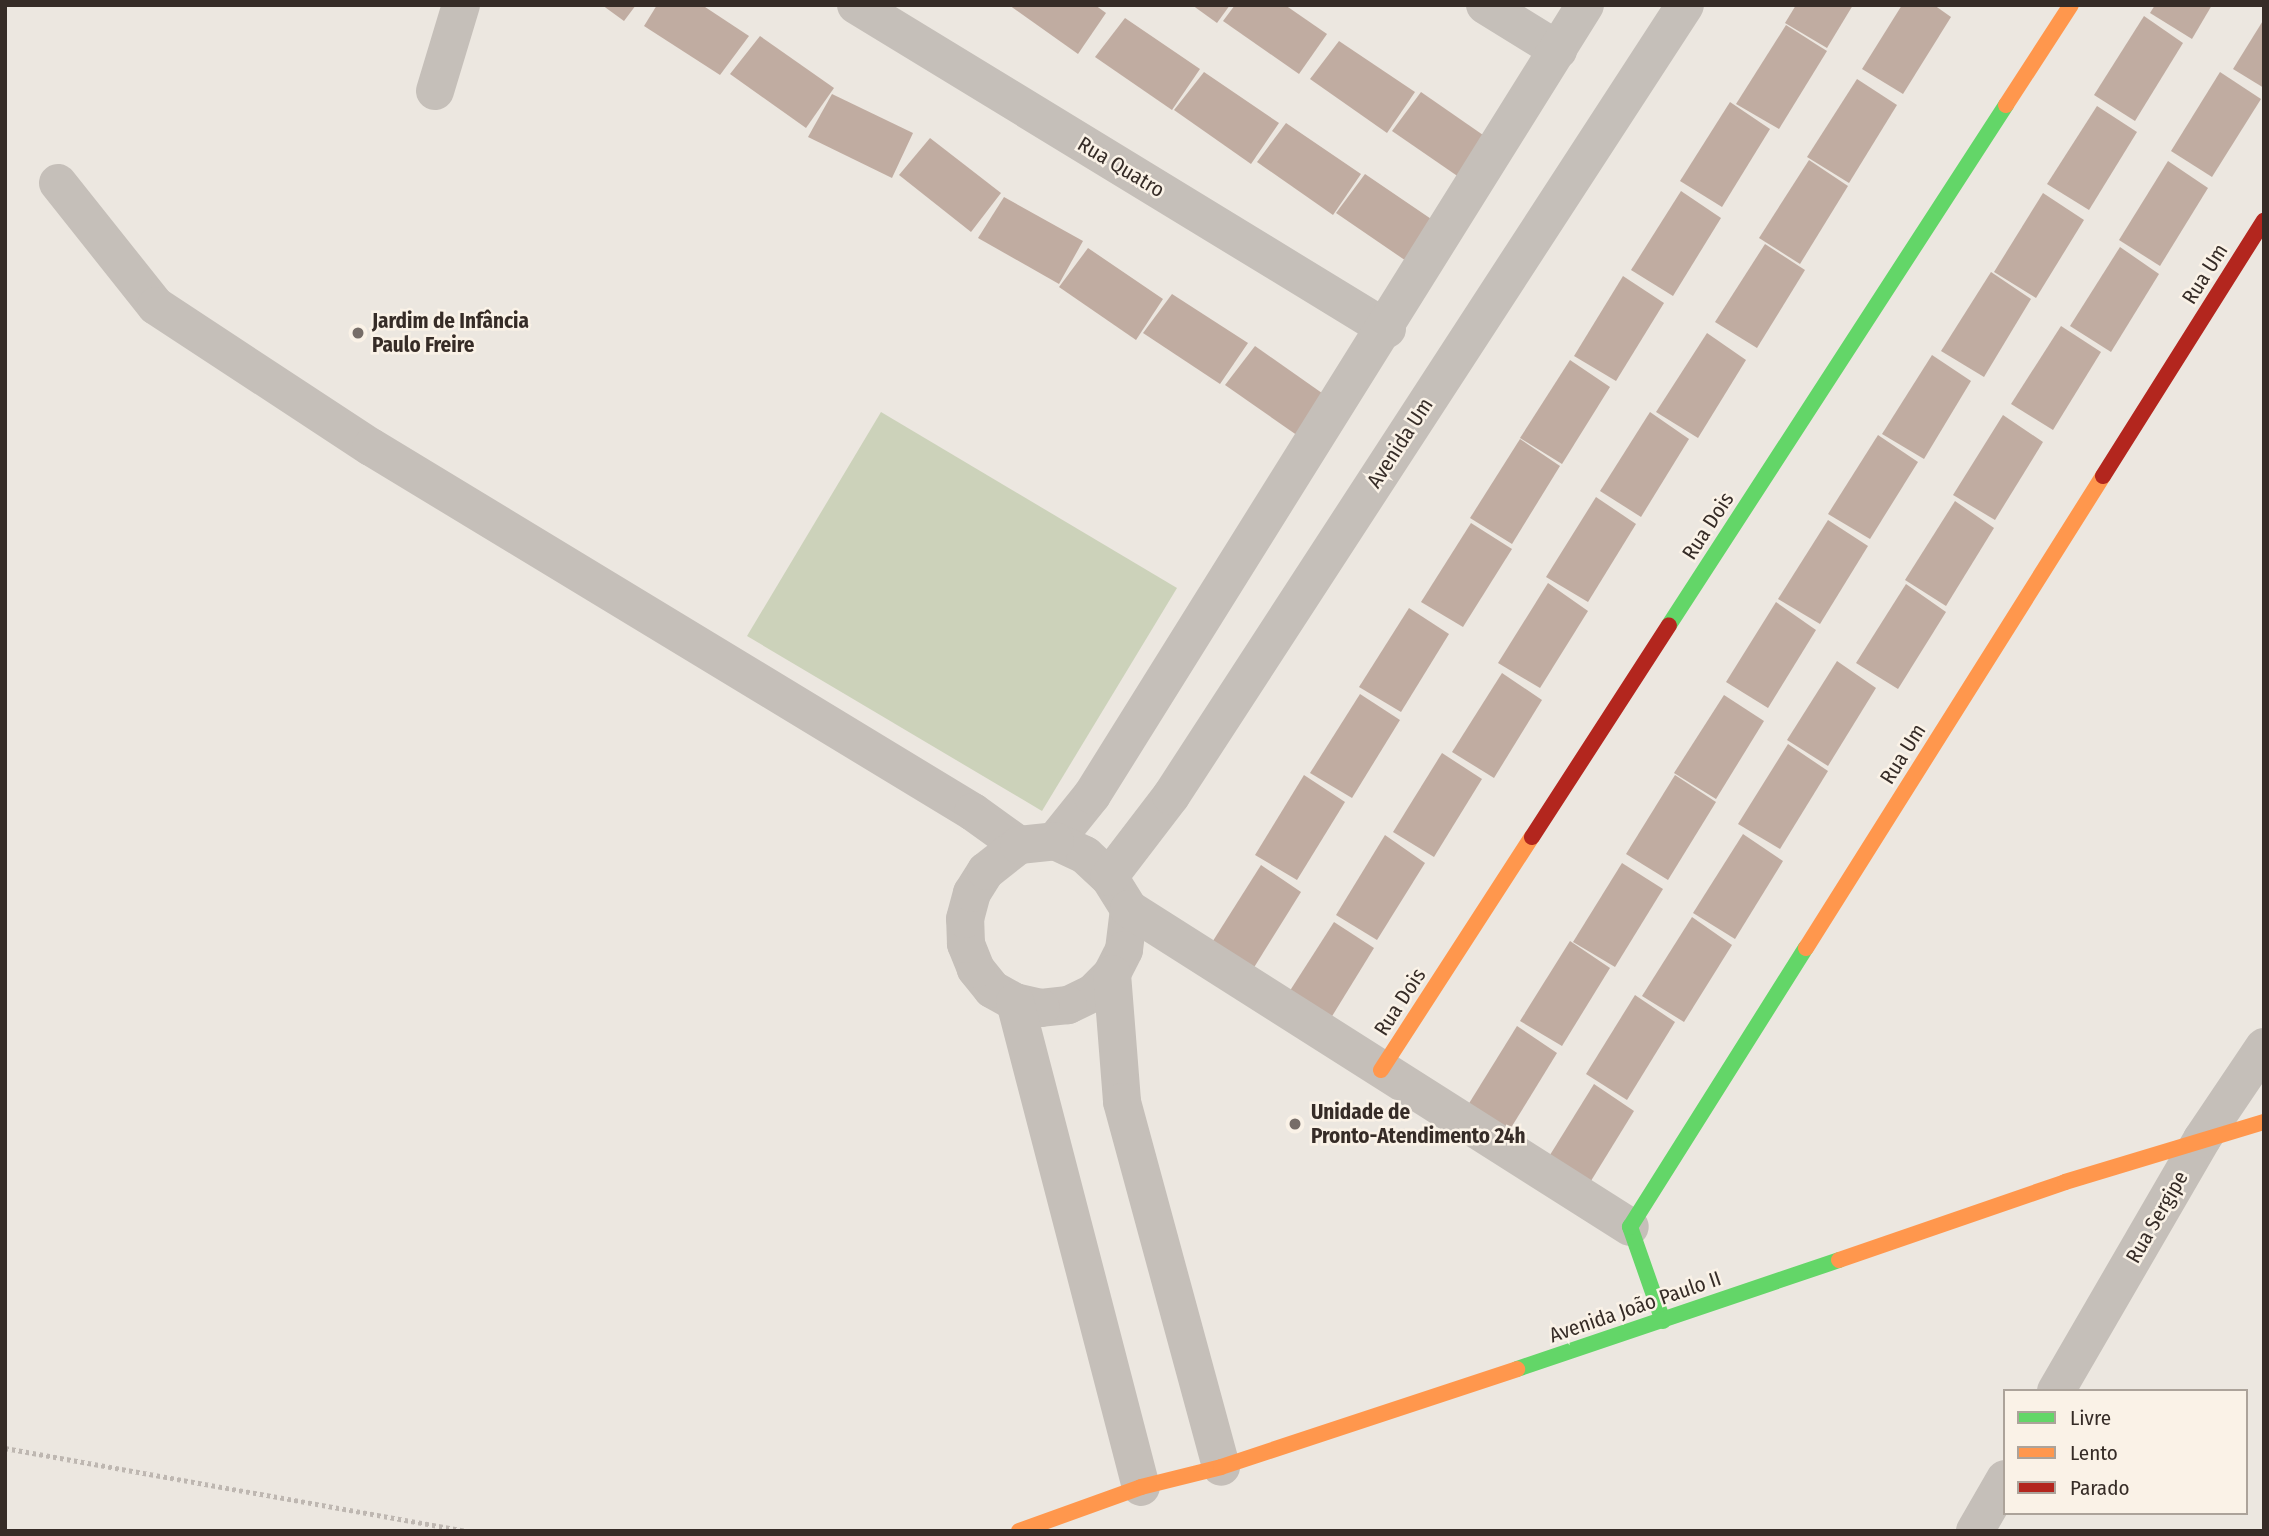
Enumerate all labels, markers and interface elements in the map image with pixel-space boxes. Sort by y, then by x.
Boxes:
street label: Rua Quatro [1073,131,1169,203]
street label: Rua Um [2177,239,2233,309]
place label: Jardim de Infância Paulo Freire [372,308,529,358]
marker: Jardim de Infância Paulo Freire [350,325,366,341]
street label: Avenida Um [1362,393,1438,493]
street label: Rua Dois [1677,488,1739,564]
street label: Rua Um [1875,719,1931,789]
street label: Rua Dois [1369,964,1431,1040]
place label: Unidade de Pronto-Atendimento 24h [1311,1099,1526,1149]
marker: Unidade de Pronto-Atendimento 24h [1285,1114,1305,1134]
street label: Rua Sergipe [2121,1166,2193,1268]
street label: Avenida João Paulo II [1546,1266,1724,1348]
legend [2003,1389,2248,1515]
text: Livre [2070,1405,2111,1431]
text: Lento [2070,1440,2118,1466]
text: Parado [2070,1475,2129,1501]

